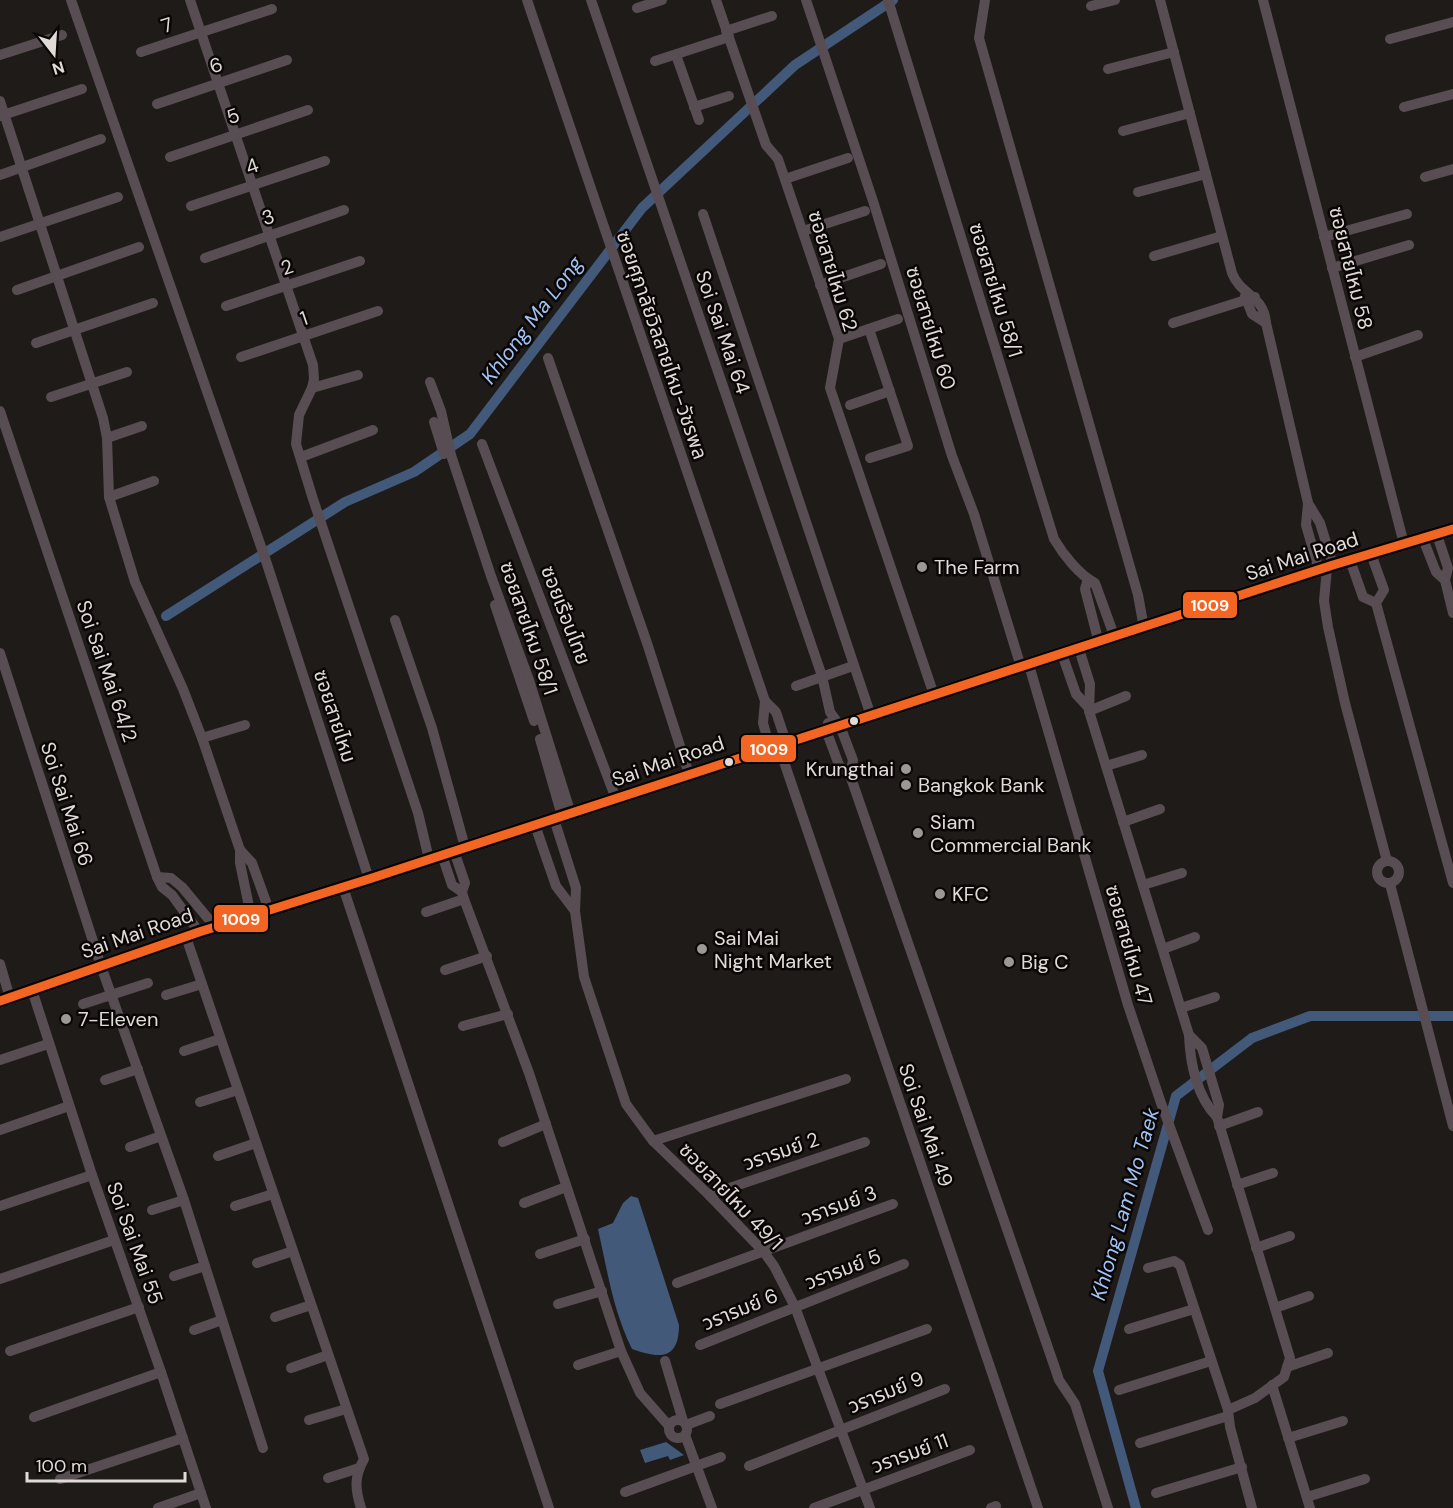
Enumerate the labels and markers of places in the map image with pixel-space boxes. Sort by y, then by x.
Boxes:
place label: The Farm [934,554,1020,580]
marker: The Farm [915,560,929,574]
unlabelled marker [848,715,860,727]
unlabelled marker [723,756,735,768]
place label: Krungthai [806,756,894,782]
marker: Krungthai [899,762,913,776]
place label: Bangkok Bank [918,772,1045,798]
marker: Bangkok Bank [899,778,913,792]
place label: Siam Commercial Bank [930,809,1092,858]
marker: Siam Commercial Bank [911,826,925,840]
place label: KFC [952,881,989,907]
marker: KFC [933,887,947,901]
place label: Sai Mai Night Market [714,925,832,974]
marker: Sai Mai Night Market [695,942,709,956]
place label: Big C [1021,949,1069,975]
marker: Big C [1002,955,1016,969]
place label: 7-Eleven [78,1006,158,1032]
marker: 7-Eleven [59,1012,73,1026]

